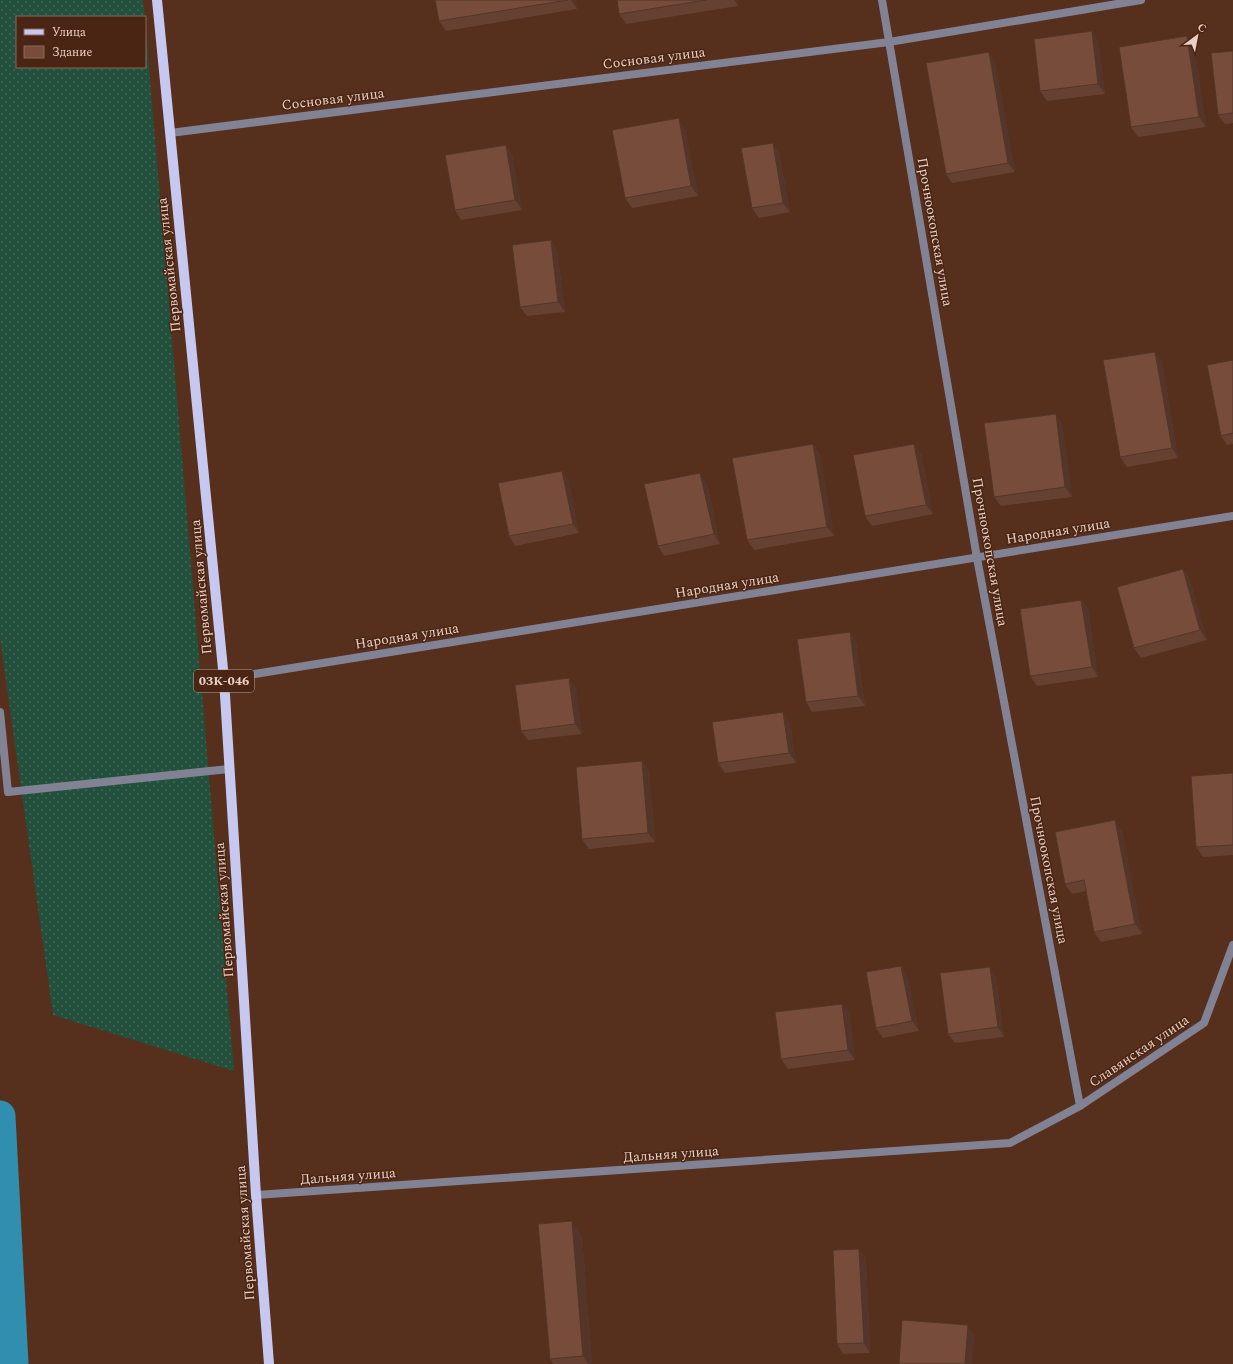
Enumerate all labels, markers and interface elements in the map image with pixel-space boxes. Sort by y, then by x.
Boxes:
legend [16,16,146,68]
north arrow [1177,16,1217,56]
text: С [1194,19,1210,37]
text: Улица [52,23,86,42]
street label: Сосновая улица [601,41,707,75]
text: Здание [52,43,92,62]
street label: Сосновая улица [280,82,386,116]
street label: Прочноокопская улица [912,156,958,308]
street label: Первомайская улица [151,197,187,333]
street label: Прочноокопская улица [967,476,1013,628]
street label: Народная улица [1004,512,1112,550]
street label: Первомайская улица [185,519,217,655]
street label: Народная улица [673,566,781,604]
street label: Народная улица [353,617,461,655]
road number: 03К-046 [194,670,254,692]
street label: Прочноокопская улица [1024,794,1074,946]
street label: Первомайская улица [209,842,239,978]
street label: Славянская улица [1085,1009,1194,1092]
street label: Дальняя улица [622,1140,720,1168]
street label: Дальняя улица [299,1162,397,1190]
street label: Первомайская улица [230,1165,260,1301]

